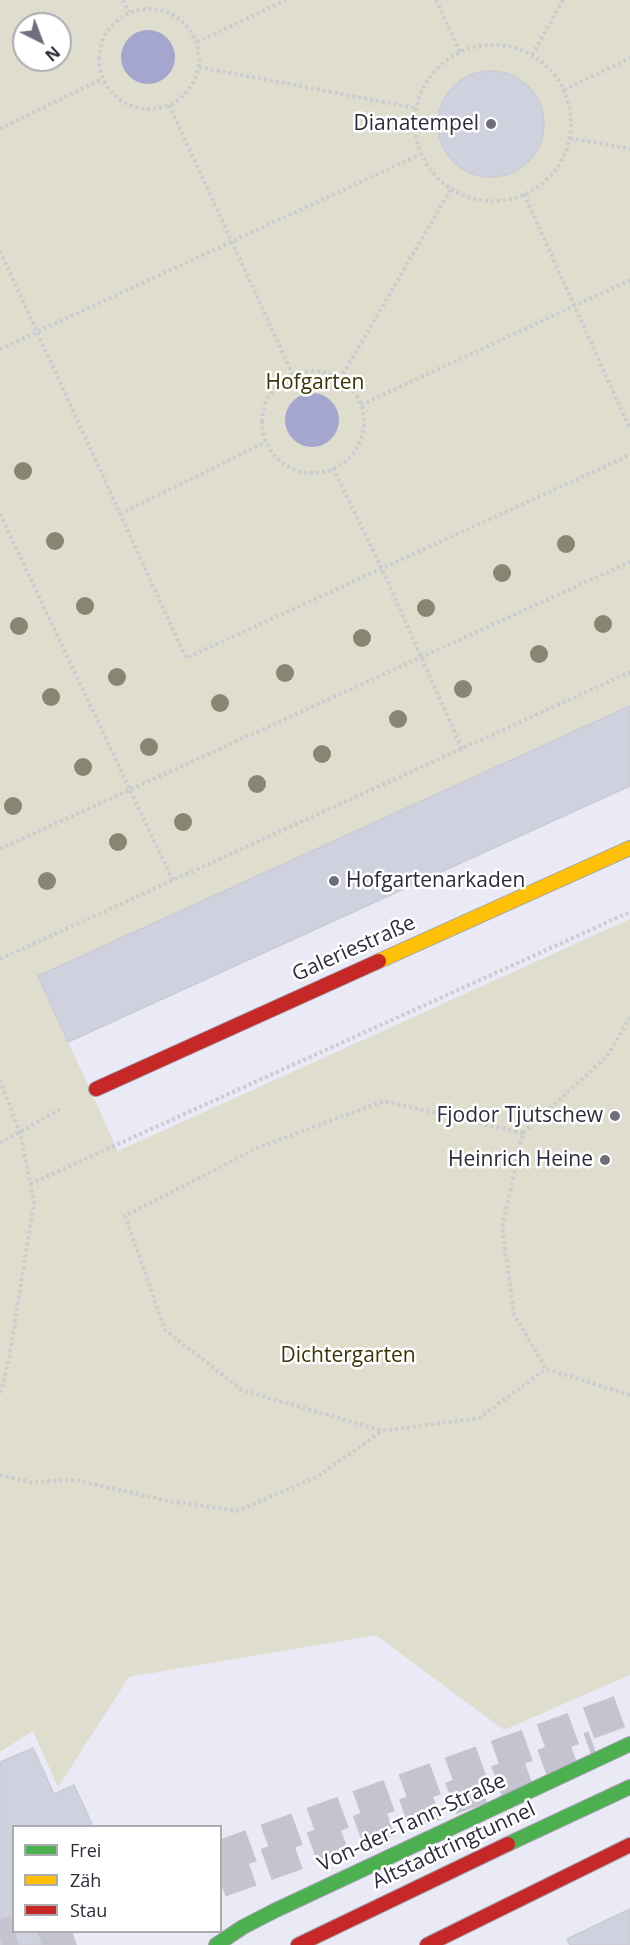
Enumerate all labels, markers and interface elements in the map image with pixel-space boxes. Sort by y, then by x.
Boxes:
north arrow [12,12,72,72]
text: N [41,41,65,66]
place label: Dianatempel [354,111,479,137]
marker: Dianatempel [484,117,498,131]
park label: Hofgarten [266,370,364,396]
place label: Hofgartenarkaden [346,868,525,894]
marker: Hofgartenarkaden [327,874,341,888]
street label: Galeriestraße [288,911,420,987]
place label: Fjodor Tjutschew [436,1103,603,1129]
marker: Fjodor Tjutschew [608,1109,622,1123]
place label: Heinrich Heine [448,1147,593,1173]
marker: Heinrich Heine [598,1153,612,1167]
park label: Dichtergarten [280,1343,416,1369]
street label: Von-der-Tann-Straße [314,1768,510,1878]
street label: Altstadtringtunnel [368,1797,540,1895]
legend [12,1825,222,1933]
text: Frei [70,1838,101,1862]
text: Zäh [70,1868,101,1892]
text: Stau [70,1898,107,1922]

